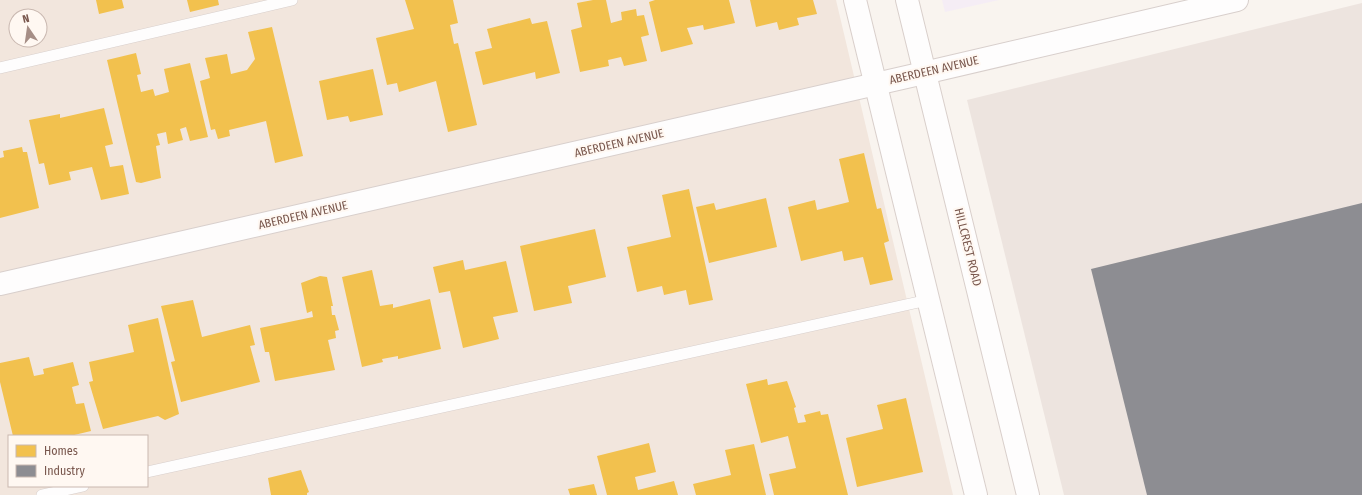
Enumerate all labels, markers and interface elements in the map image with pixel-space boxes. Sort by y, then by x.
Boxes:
north arrow [8,8,48,48]
text: N [21,12,31,26]
street label: ABERDEEN AVENUE [888,53,980,87]
street label: ABERDEEN AVENUE [573,126,665,160]
street label: ABERDEEN AVENUE [257,198,349,232]
street label: HILLCREST ROAD [952,207,984,287]
legend [8,435,148,487]
text: Homes [44,444,78,458]
text: Industry [44,464,85,478]

